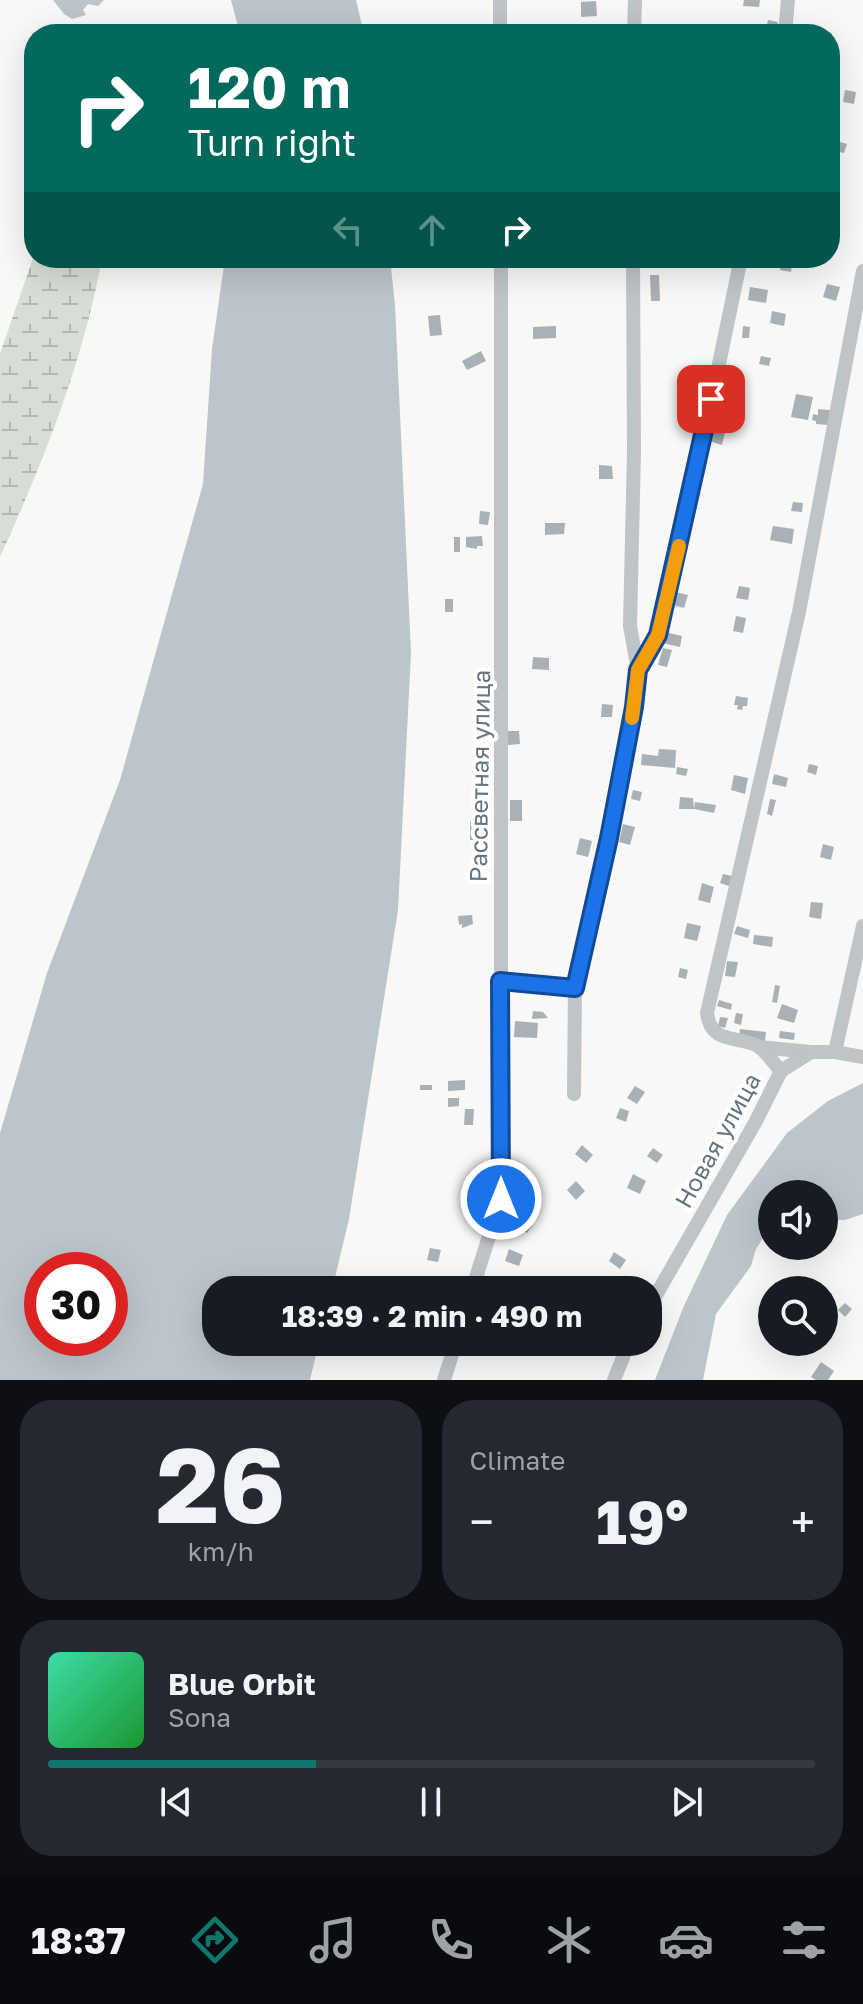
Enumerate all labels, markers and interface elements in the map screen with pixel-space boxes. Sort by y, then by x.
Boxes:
text: 120 m [188,53,350,120]
icon: right [56,56,160,160]
text: Turn right [188,121,356,164]
icon: left [326,208,370,252]
icon: ahead [410,208,454,252]
icon: right [494,208,538,252]
pin [677,365,745,433]
icon: arrive [689,377,733,421]
street label: Рассветная улица [463,669,495,883]
street label: Новая улица [668,1067,766,1213]
position arrow [459,1157,543,1241]
map controls [758,1180,838,1356]
button: sound [758,1180,838,1260]
speed limit sign: 30 [24,1252,128,1356]
button: search [758,1276,838,1356]
text: 18:39 · 2 min · 490 m [282,1298,582,1334]
text: 26 [156,1421,285,1546]
text: Climate [470,1445,565,1476]
text: 19° [596,1485,688,1557]
text: − [470,1495,494,1548]
text: + [791,1495,815,1548]
text: km/h [188,1536,254,1567]
text: Blue Orbit [168,1666,316,1702]
text: Sona [168,1702,231,1733]
icon: previous [154,1780,198,1824]
icon: pause [409,1780,453,1824]
icon: next [665,1780,709,1824]
icon: directions [187,1912,243,1968]
icon: music [305,1912,361,1968]
icon: phone [423,1912,479,1968]
icon: climate [541,1912,597,1968]
icon: car [658,1912,714,1968]
icon: filters [776,1912,832,1968]
text: 18:37 [31,1919,126,1962]

